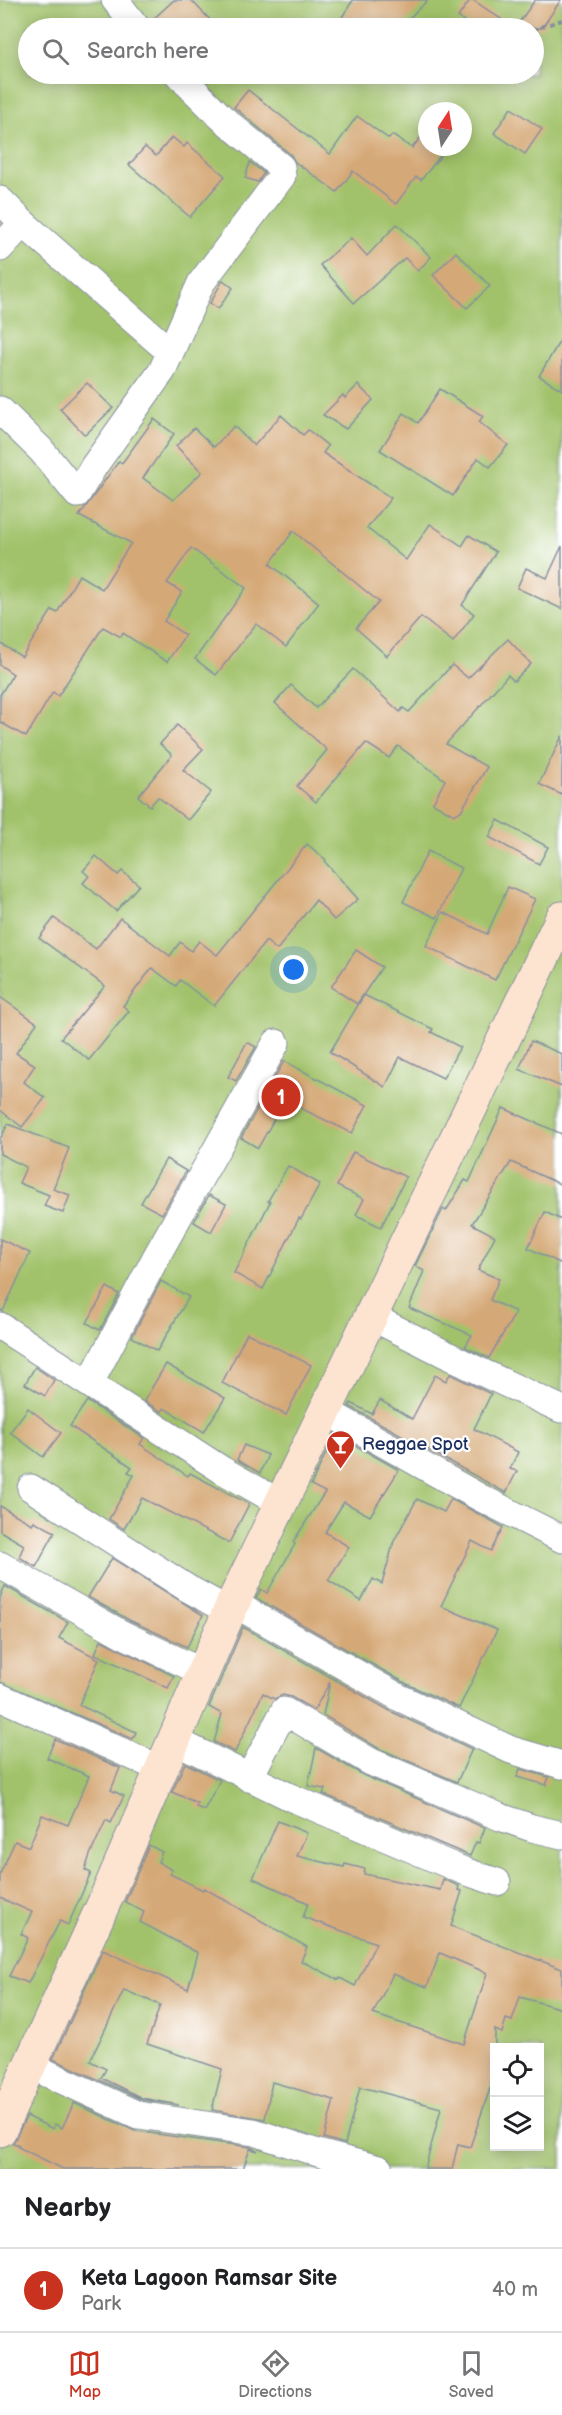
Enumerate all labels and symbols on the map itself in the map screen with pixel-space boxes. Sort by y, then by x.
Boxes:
north arrow [418,102,472,156]
your location [279,955,308,984]
pin: 1 [262,1074,300,1120]
bar icon: Reggae Spot [325,1428,357,1470]
place label: Reggae Spot [362,1434,469,1455]

